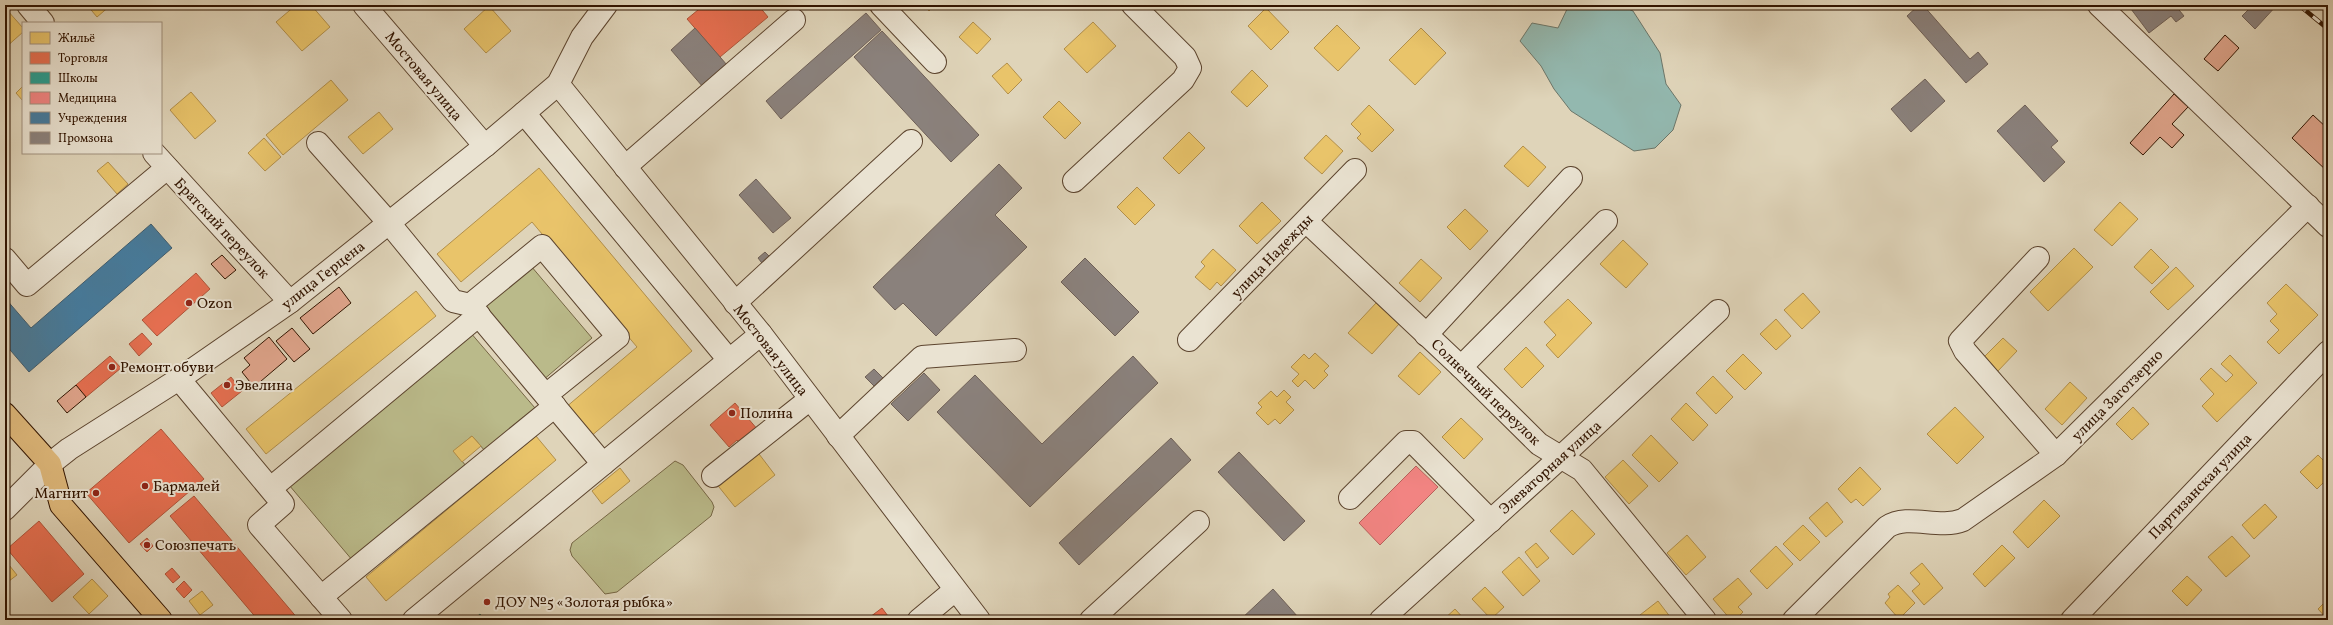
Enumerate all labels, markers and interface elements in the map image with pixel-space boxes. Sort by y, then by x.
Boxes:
legend [22,22,162,154]
street label: Мостовая улица [379,28,467,126]
text: Жильё [58,31,95,47]
text: Торговля [58,51,108,67]
text: Школы [58,71,98,87]
text: Медицина [58,91,117,107]
text: Учреждения [58,111,127,127]
text: Промзона [58,131,113,147]
street label: Братский переулок [168,174,273,284]
street label: улица Надежды [1227,210,1319,304]
street label: улица Герцена [278,237,370,316]
place label: Ozon [197,294,232,315]
marker: Ozon [184,298,194,308]
street label: Мостовая улица [727,301,812,401]
street label: Солнечный переулок [1425,335,1545,451]
street label: улица Заготзерно [2068,346,2169,447]
place label: Ремонт обуви [120,358,214,379]
marker: Ремонт обуви [107,362,117,372]
place label: Эвелина [235,376,293,397]
marker: Эвелина [222,380,232,390]
place label: Полина [740,404,793,425]
marker: Полина [727,408,737,418]
street label: Элеваторная улица [1495,416,1607,520]
street label: Партизанская улица [2145,429,2258,545]
place label: Бармалей [153,477,220,498]
marker: Бармалей [140,481,150,491]
place label: Магнит [34,484,88,505]
marker: Магнит [91,488,101,498]
place label: Союзпечать [155,536,236,557]
marker: Союзпечать [142,540,152,550]
place label: ДОУ №5 «Золотая рыбка» [495,593,673,614]
marker: ДОУ №5 «Золотая рыбка» [482,597,492,607]

